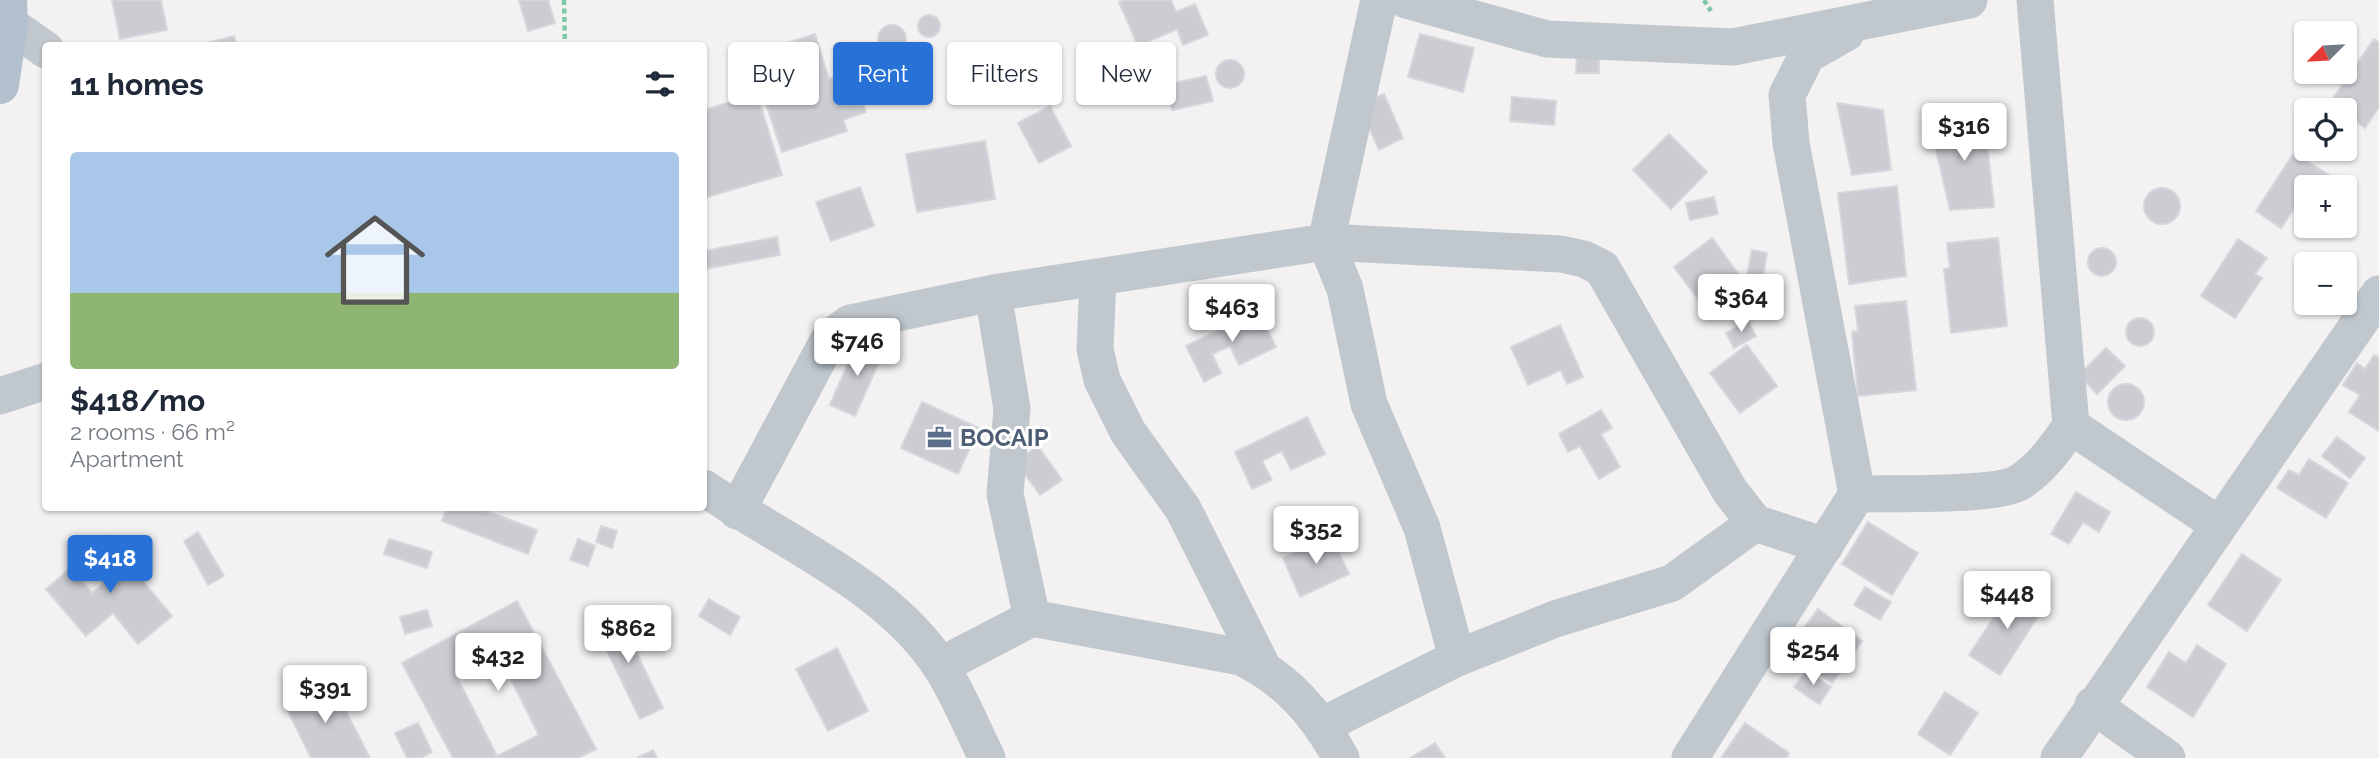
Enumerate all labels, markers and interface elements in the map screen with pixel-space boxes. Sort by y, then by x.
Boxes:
north arrow [2294,21,2357,84]
map controls [2294,21,2357,315]
chip: Buy [728,42,819,105]
chip: Rent [833,42,933,105]
chip: Filters [947,42,1062,105]
chip: New [1076,42,1176,105]
icon: filters [641,65,679,103]
text: 11 homes [70,67,204,102]
button: locate [2294,98,2357,161]
pin: $316 [1923,104,2005,163]
text: $316 [1938,112,1990,139]
button: + [2294,175,2357,238]
icon: home [312,197,438,323]
button: − [2294,252,2357,315]
pin: $364 [1700,274,1782,334]
text: $364 [1714,283,1768,310]
pin: $463 [1191,284,1273,344]
text: $463 [1205,293,1259,320]
pin: $746 [816,318,898,378]
text: $746 [830,327,884,354]
text: $418/mo [70,383,205,418]
text: 2 rooms · 66 m² [70,418,235,445]
place label: BOCAIP [960,423,1049,452]
office icon: BOCAIP [926,424,954,452]
text: Apartment [70,445,184,472]
pin: $352 [1275,506,1357,566]
text: $352 [1289,515,1343,542]
pin: $418 [69,536,151,595]
text: $418 [84,544,136,571]
pin: $448 [1966,572,2048,631]
text: $448 [1980,580,2034,607]
pin: $862 [587,606,669,665]
text: $862 [600,614,656,641]
pin: $254 [1772,628,1854,687]
pin: $432 [457,634,539,693]
text: $254 [1786,636,1840,663]
text: $432 [471,642,525,669]
pin: $391 [284,666,366,725]
text: $391 [299,674,351,701]

